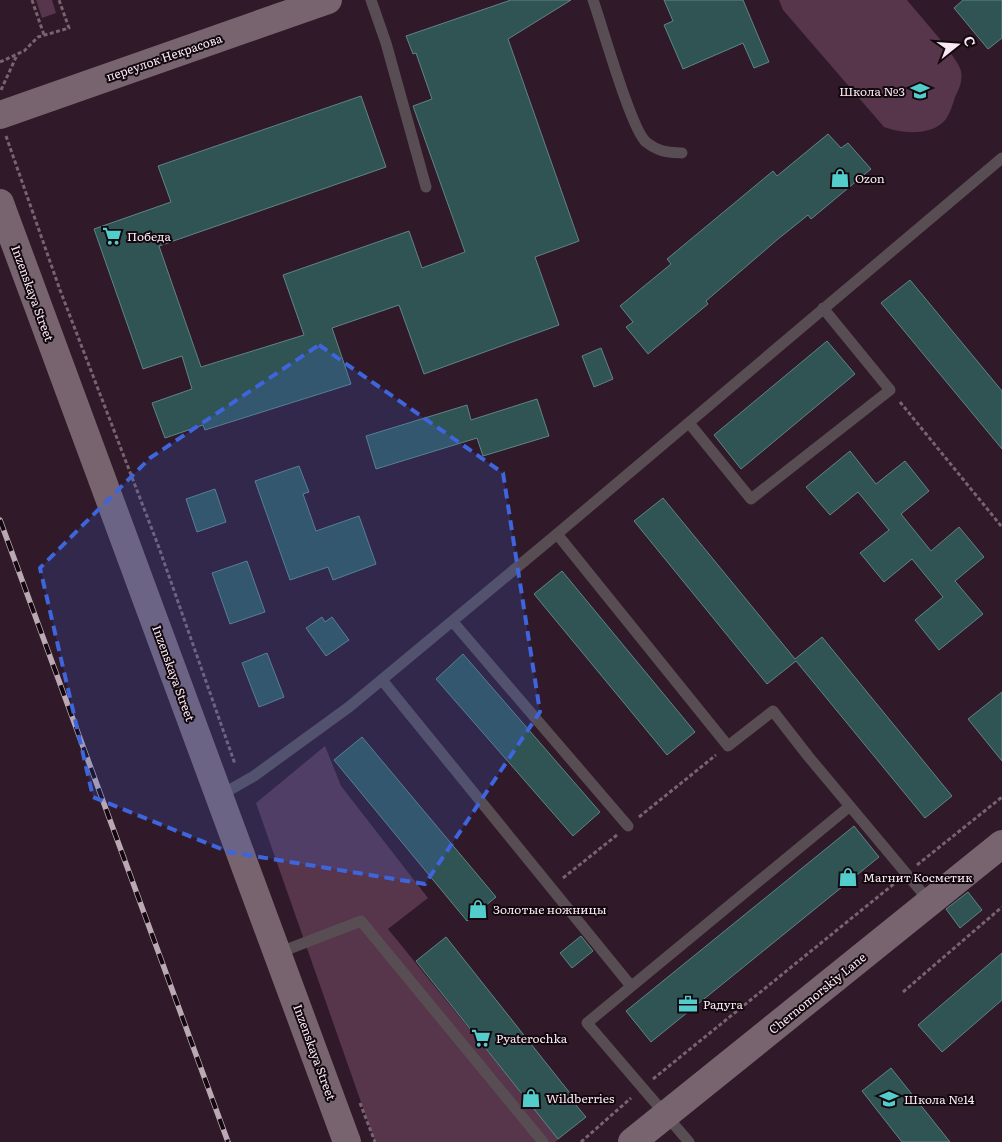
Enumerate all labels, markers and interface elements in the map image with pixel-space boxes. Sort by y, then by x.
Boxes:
north arrow [932,20,982,70]
street label: переулок Некрасова [103,28,225,85]
text: С [959,33,981,49]
school or university icon: Школа №3 [909,80,931,102]
place label: Школа №3 [839,82,905,100]
shop icon: Ozon [829,167,851,189]
place label: Ozon [855,169,885,187]
supermarket icon: Победа [101,225,123,247]
place label: Победа [127,227,171,245]
street label: Inzenskaya Street [7,242,59,344]
street label: Inzenskaya Street [148,622,200,724]
shop icon: Магнит Косметик [837,866,859,888]
place label: Магнит Косметик [863,868,972,886]
shop icon: Золотые ножницы [467,898,489,920]
place label: Золотые ножницы [493,900,607,918]
street label: Chernomorskiy Lane [764,948,870,1038]
office icon: Радуга [677,993,699,1015]
place label: Радуга [703,995,743,1013]
street label: Inzenskaya Street [289,1001,341,1103]
supermarket icon: Pyaterochka [470,1027,492,1049]
place label: Pyaterochka [496,1029,568,1047]
shop icon: Wildberries [520,1087,542,1109]
school or university icon: Школа №14 [878,1088,900,1110]
place label: Wildberries [546,1089,615,1107]
place label: Школа №14 [904,1090,975,1108]

